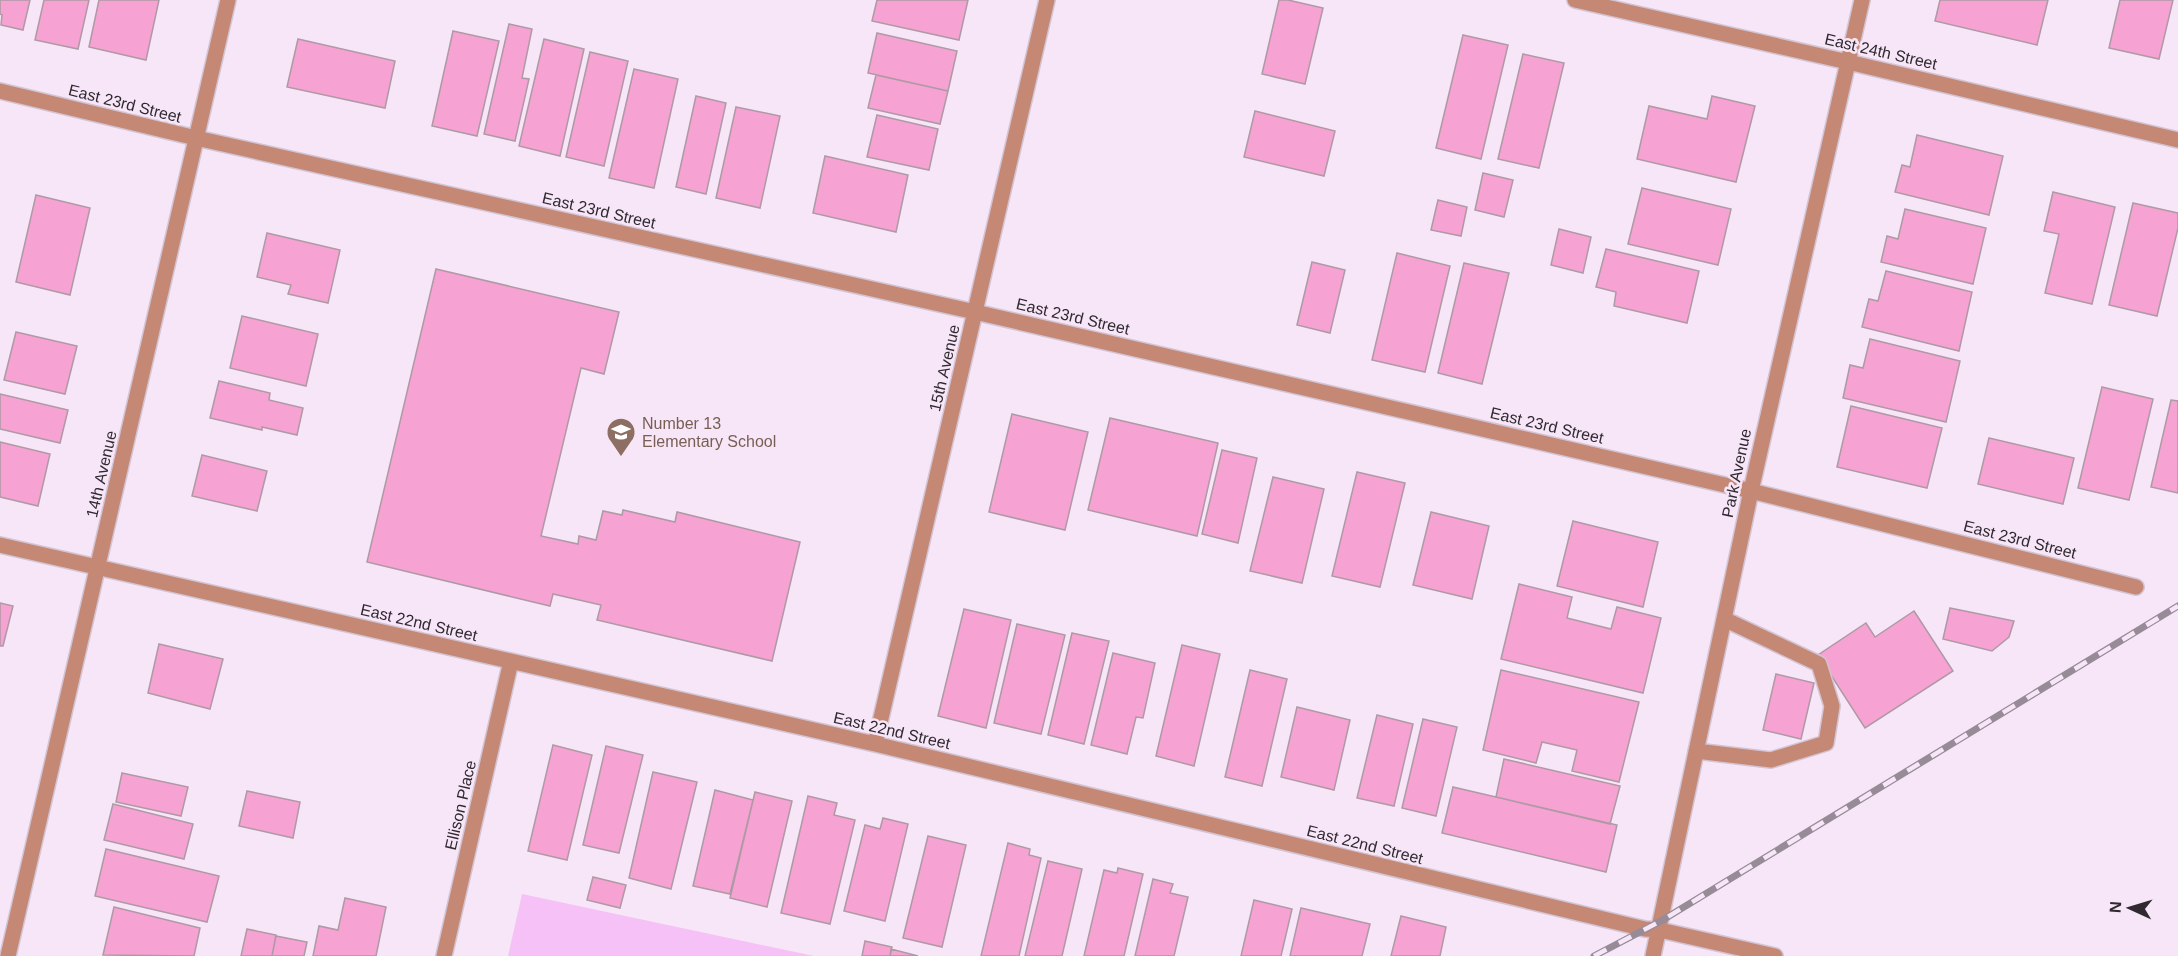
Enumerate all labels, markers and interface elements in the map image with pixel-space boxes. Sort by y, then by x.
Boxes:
street label: East 24th Street [1823,30,1939,73]
street label: East 23rd Street [67,81,184,126]
street label: East 23rd Street [541,189,658,232]
street label: East 23rd Street [1015,295,1132,338]
street label: 15th Avenue [926,323,963,413]
street label: East 23rd Street [1489,404,1606,447]
place label: Number 13 Elementary School [642,415,776,450]
school or university icon: Number 13 Elementary School [605,416,637,458]
street label: Park Avenue [1719,427,1754,519]
street label: 14th Avenue [83,429,120,519]
street label: East 23rd Street [1962,517,2079,562]
street label: East 22nd Street [359,601,479,644]
street label: East 22nd Street [832,709,952,752]
street label: Ellison Place [442,758,479,852]
street label: East 22nd Street [1305,822,1425,867]
north arrow [2100,878,2160,938]
text: N [2107,901,2124,913]

